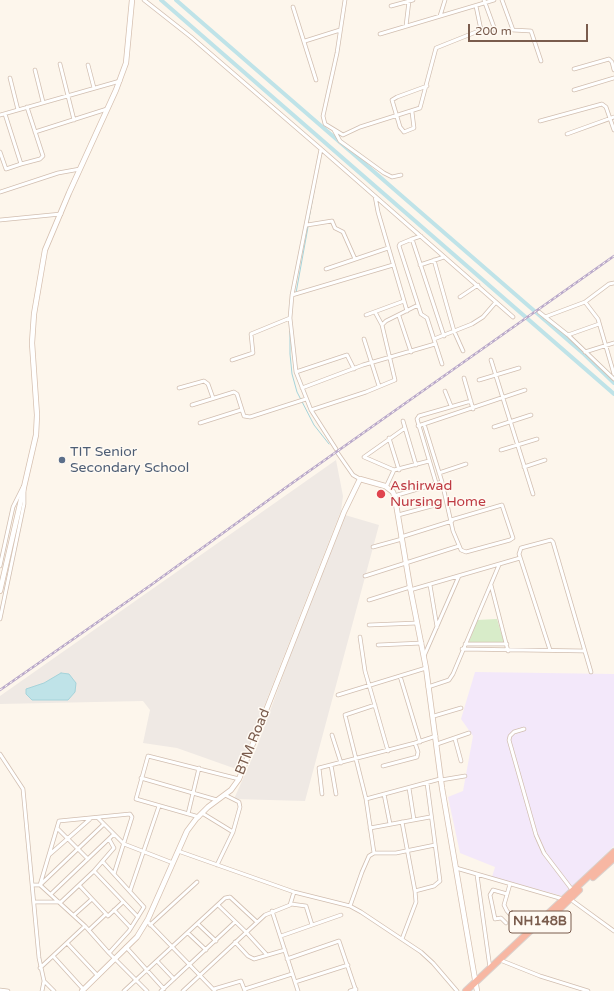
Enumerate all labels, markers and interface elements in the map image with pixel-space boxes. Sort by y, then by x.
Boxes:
scale bar [470,16,590,42]
text: 200 m [475,24,512,38]
place label: TIT Senior Secondary School [70,444,189,476]
marker: TIT Senior Secondary School [57,455,67,465]
place label: Ashirwad Nursing Home [390,478,486,510]
marker: Ashirwad Nursing Home [375,488,387,500]
street label: BTM Road [232,706,274,778]
road number: NH148B [509,911,571,933]

